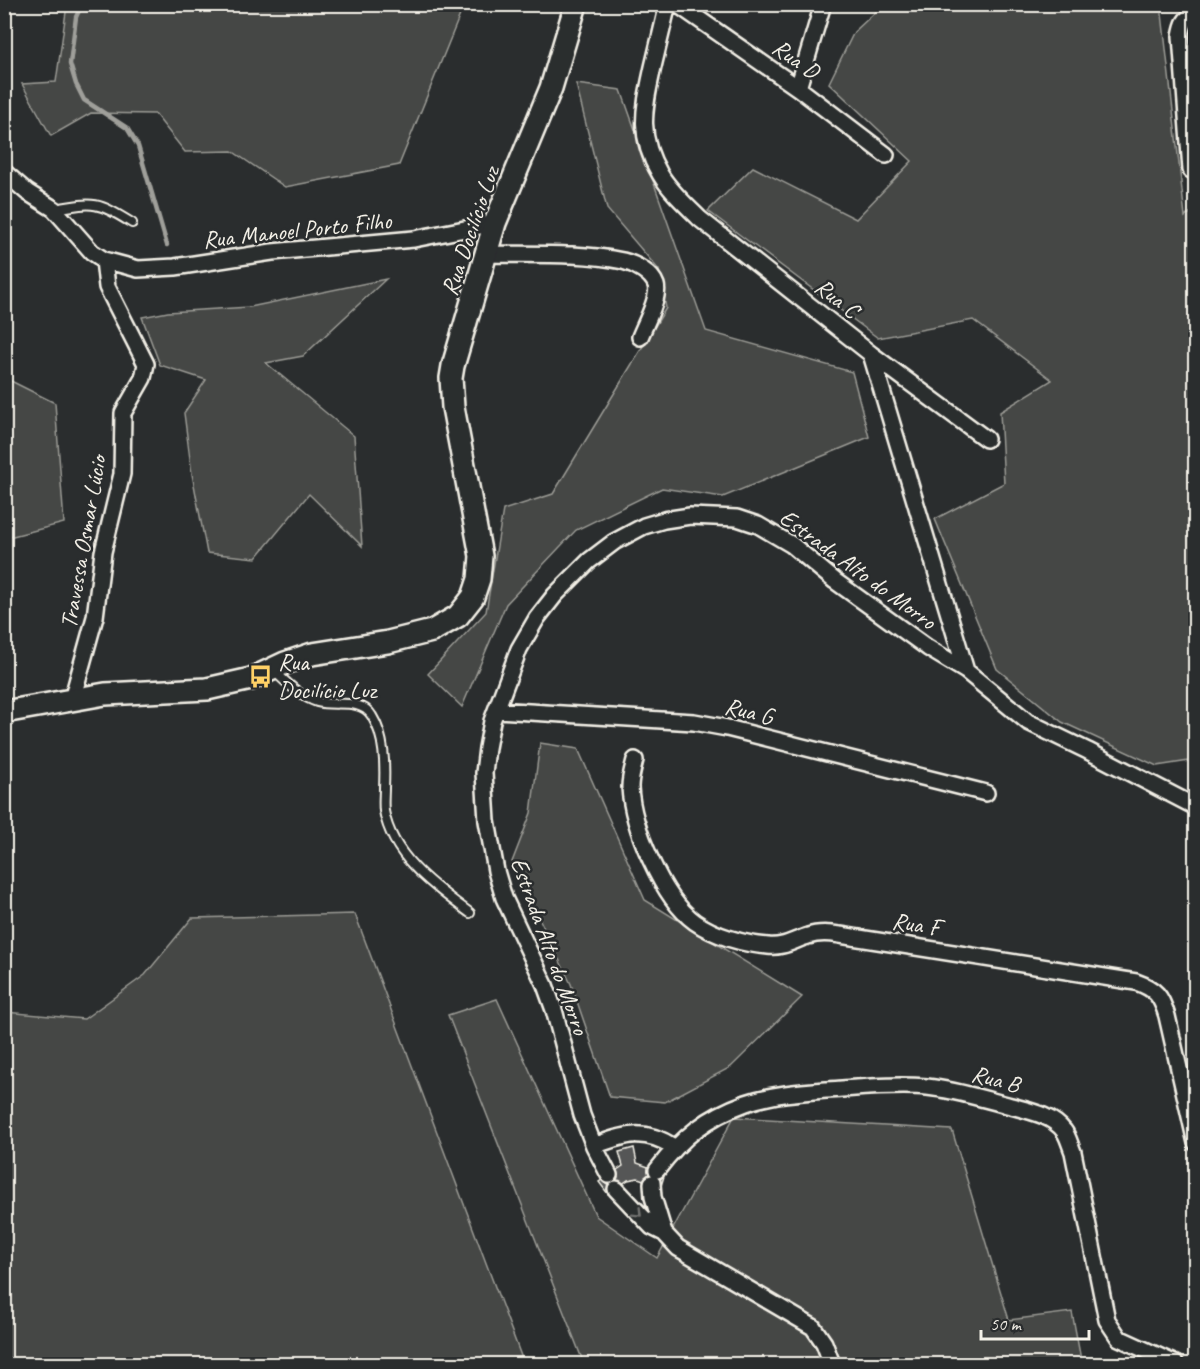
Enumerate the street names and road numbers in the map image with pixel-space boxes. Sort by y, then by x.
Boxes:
street label: Rua D [767,32,827,87]
street label: Rua Docilício Luz [434,160,507,299]
street label: Rua Manoel Porto Filho [201,205,394,255]
street label: Rua C [809,271,868,327]
street label: Travessa Osmar Lúcio [53,451,113,631]
street label: Estrada Alto do Morro [774,502,943,637]
street label: Rua G [722,691,778,732]
street label: Estrada Alto do Morro [504,853,596,1040]
street label: Rua F [890,905,948,943]
street label: Rua B [969,1058,1025,1100]

